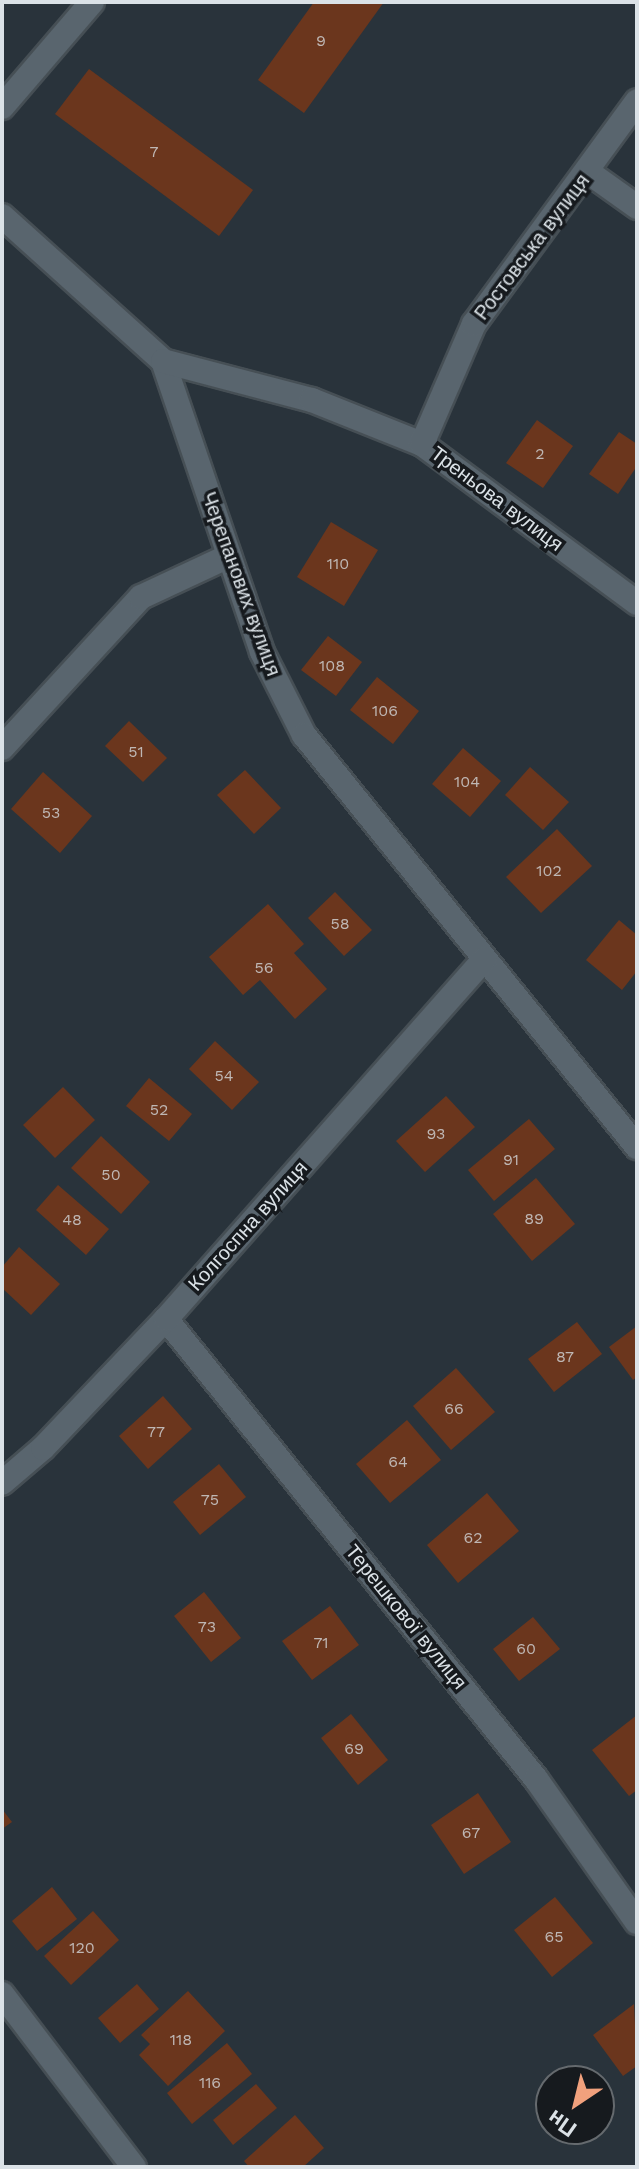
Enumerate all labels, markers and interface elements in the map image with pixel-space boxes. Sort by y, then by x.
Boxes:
house number: 9 [316,31,326,51]
house number: 7 [150,142,158,162]
street label: Ростовська вулиця [469,169,595,325]
street label: Треньова вулиця [426,442,568,556]
house number: 2 [535,444,545,464]
street label: Черепанових вулиця [196,489,286,679]
house number: 110 [327,554,349,574]
house number: 108 [319,656,345,676]
house number: 106 [372,701,398,721]
house number: 51 [128,742,144,762]
house number: 104 [454,772,480,792]
house number: 53 [42,803,60,823]
house number: 102 [536,861,562,881]
house number: 58 [330,914,350,934]
house number: 56 [254,958,274,978]
house number: 54 [214,1066,234,1086]
house number: 52 [150,1100,168,1120]
house number: 93 [427,1124,445,1144]
house number: 91 [503,1150,519,1170]
street label: Колгоспна вулиця [183,1156,313,1296]
house number: 50 [101,1165,121,1185]
house number: 89 [524,1209,544,1229]
house number: 48 [62,1210,82,1230]
house number: 87 [556,1347,574,1367]
house number: 66 [444,1399,464,1419]
house number: 77 [147,1422,165,1442]
house number: 64 [388,1452,408,1472]
house number: 75 [201,1490,219,1510]
house number: 62 [463,1528,483,1548]
street label: Терешкової вулиця [340,1540,472,1694]
house number: 73 [198,1617,216,1637]
house number: 71 [313,1633,329,1653]
house number: 60 [516,1639,536,1659]
house number: 69 [344,1739,364,1759]
house number: 67 [462,1823,480,1843]
house number: 65 [544,1927,564,1947]
house number: 120 [69,1938,95,1958]
house number: 118 [170,2030,192,2050]
north arrow [535,2065,615,2145]
house number: 116 [199,2073,221,2093]
text: Пн [543,2105,581,2142]

